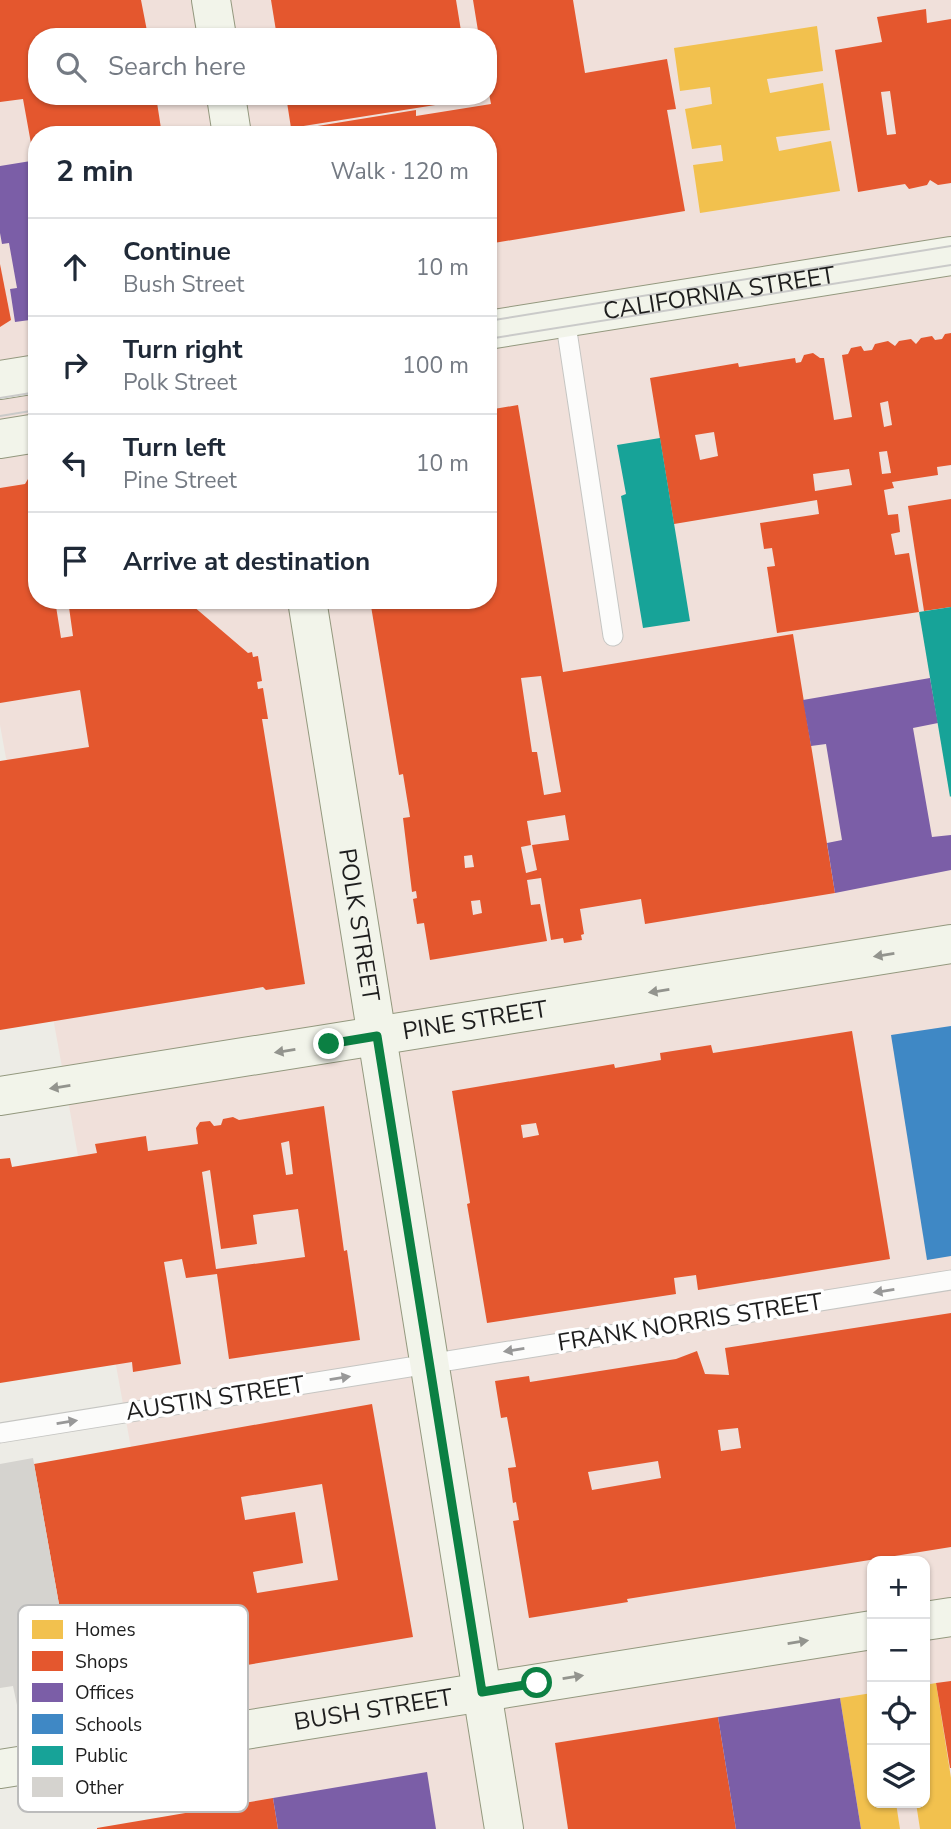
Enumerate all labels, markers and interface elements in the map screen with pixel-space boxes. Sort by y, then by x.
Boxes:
search box [28,28,497,105]
icon: search [52,48,90,86]
text: Search here [108,49,246,84]
text: 2 min [56,151,134,192]
text: Walk · 120 m [330,156,469,187]
text: Continue [123,234,231,269]
icon: ahead [56,248,94,286]
text: 10 m [416,252,469,283]
street label: CALIFORNIA STREET [601,259,838,327]
text: Bush Street [123,269,244,300]
text: Turn right [123,332,242,367]
icon: right [56,346,94,384]
text: 100 m [402,350,469,381]
text: Polk Street [123,367,237,398]
text: Turn left [123,430,226,465]
icon: left [56,444,94,482]
text: 10 m [416,448,469,479]
text: Pine Street [123,465,237,496]
icon: arrive [56,542,94,580]
text: Arrive at destination [123,544,370,579]
street label: POLK STREET [331,846,387,1004]
one-way arrow [873,950,895,961]
one-way arrow [648,986,670,997]
street label: PINE STREET [400,993,550,1047]
route end [313,1028,344,1059]
one-way arrow [274,1046,296,1057]
one-way arrow [49,1081,71,1092]
street label: FRANK NORRIS STREET [555,1285,825,1359]
one-way arrow [873,1286,895,1297]
one-way arrow [503,1345,525,1356]
street label: AUSTIN STREET [123,1368,307,1428]
one-way arrow [330,1372,352,1383]
one-way arrow [56,1416,78,1427]
map controls [867,1556,930,1808]
button: + [867,1556,930,1619]
legend [18,1605,248,1812]
text: Homes [75,1617,136,1643]
button: − [867,1619,930,1682]
one-way arrow [787,1636,809,1647]
text: Shops [75,1649,128,1675]
route start [521,1667,552,1698]
one-way arrow [562,1671,584,1682]
text: Offices [75,1680,134,1706]
street label: BUSH STREET [292,1681,455,1738]
button: locate [867,1682,930,1745]
text: Schools [75,1712,142,1738]
text: Public [75,1743,128,1769]
button: layers [867,1745,930,1808]
text: Other [75,1775,124,1801]

